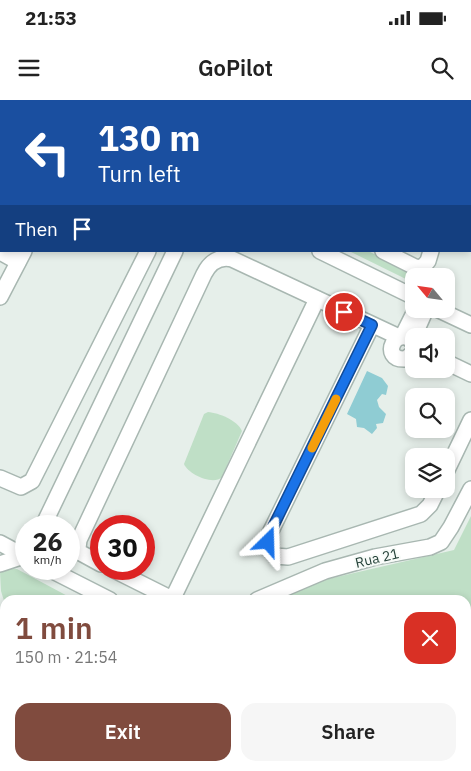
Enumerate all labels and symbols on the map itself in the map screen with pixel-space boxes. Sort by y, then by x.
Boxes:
north arrow [405,268,455,318]
pin [323,291,365,333]
speed limit sign: 30 [90,515,155,580]
position arrow [241,515,293,567]
street label: Rua 21 [353,544,401,572]

